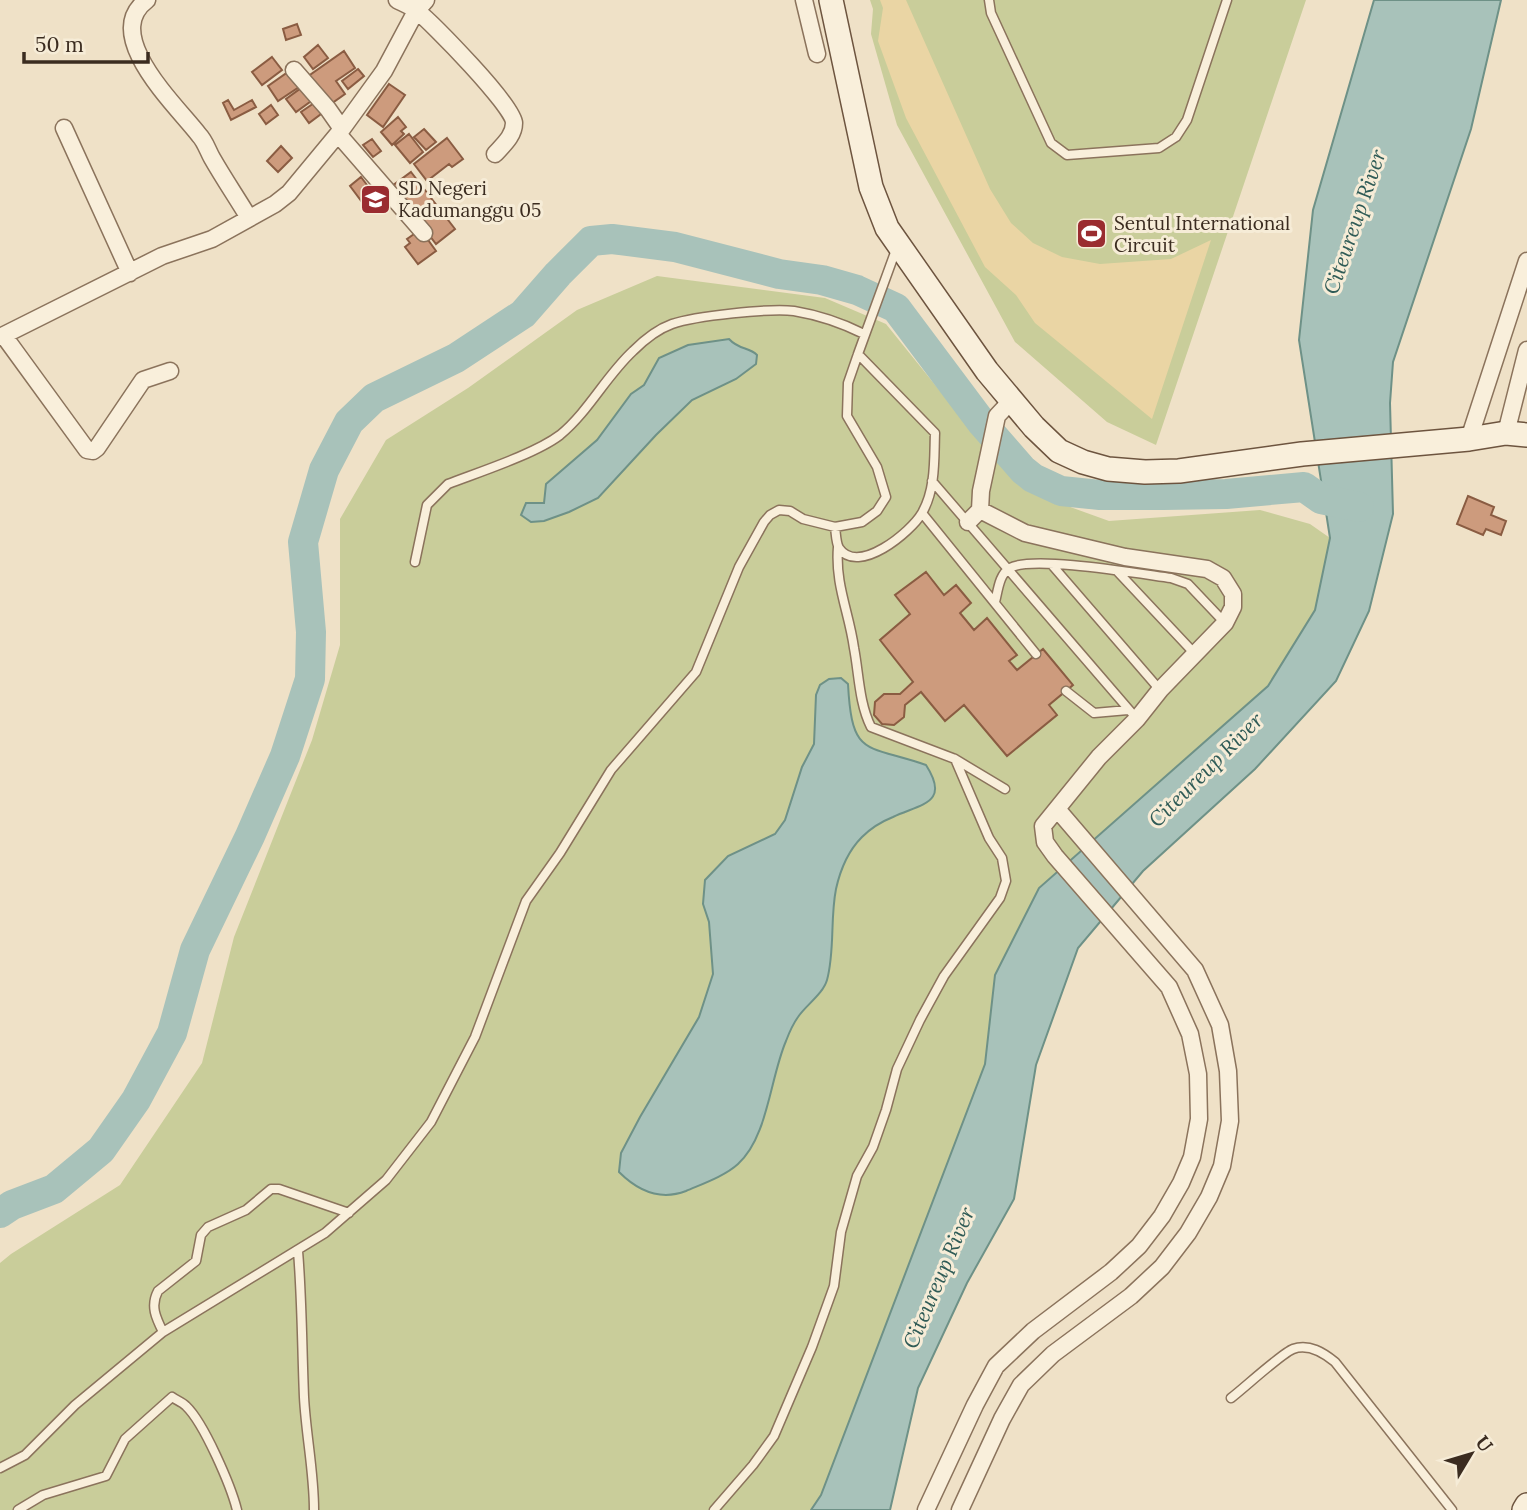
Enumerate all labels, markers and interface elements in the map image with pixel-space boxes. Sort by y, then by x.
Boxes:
scale bar [24,21,149,65]
text: 50 m [35,31,84,58]
water label: Citeureup River [1317,146,1392,298]
place label: SD Negeri Kadumanggu 05 [398,176,541,222]
school or university icon: SD Negeri Kadumanggu 05 [358,182,392,216]
place label: Sentul International Circuit [1114,211,1290,257]
sports icon: Sentul International Circuit [1074,217,1108,251]
water label: Citeureup River [1143,706,1269,833]
water label: Citeureup River [897,1203,981,1353]
north arrow [1436,1419,1506,1489]
text: U [1470,1430,1498,1457]

